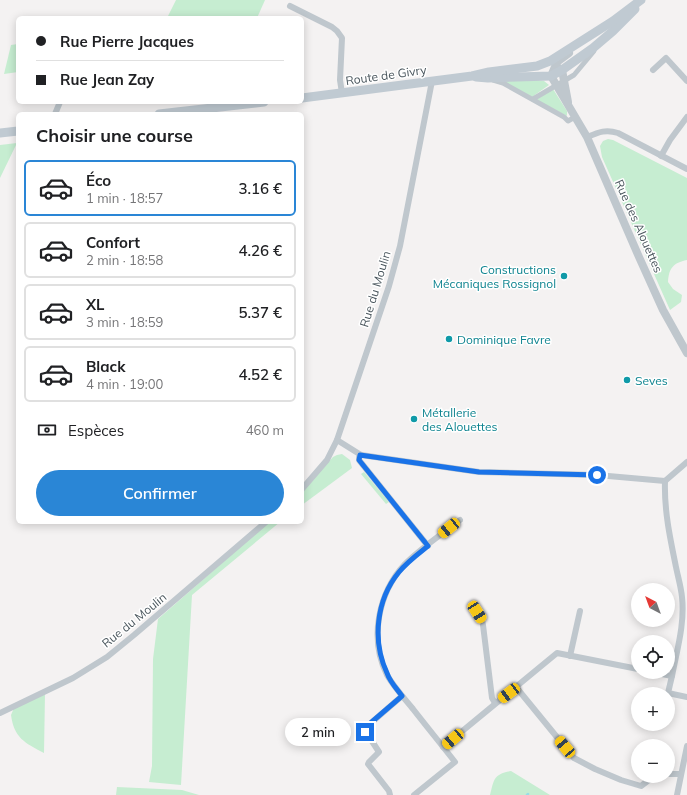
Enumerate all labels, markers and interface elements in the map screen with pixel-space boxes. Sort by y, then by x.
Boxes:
text: Rue Pierre Jacques [60,32,194,51]
street label: Route de Givry [345,62,428,88]
text: Rue Jean Zay [60,70,154,89]
text: Choisir une course [36,124,193,147]
icon: car [38,170,74,206]
text: Éco [86,171,111,190]
street label: Rue des Alouettes [612,177,666,275]
text: 3.16 € [238,179,282,198]
text: 1 min · 18:57 [86,190,163,206]
icon: car [38,232,74,268]
text: Confort [86,233,140,252]
text: 4.26 € [238,241,282,260]
street label: Rue du Moulin [356,249,394,329]
text: 2 min · 18:58 [86,252,163,268]
place label: Constructions Mécaniques Rossignol [433,262,556,291]
marker: Constructions Mécaniques Rossignol [559,271,569,281]
icon: car [38,294,74,330]
text: XL [86,295,104,314]
text: 5.37 € [238,303,282,322]
text: 3 min · 18:59 [86,314,163,330]
place label: Dominique Favre [457,332,551,347]
marker: Dominique Favre [444,334,454,344]
icon: car [38,356,74,392]
text: Black [86,357,125,376]
text: 4.52 € [238,365,282,384]
place label: Seves [635,373,668,388]
marker: Seves [622,375,632,385]
text: 4 min · 19:00 [86,376,163,392]
place label: Métallerie des Alouettes [422,405,497,434]
marker: Métallerie des Alouettes [409,414,419,424]
icon: cash [36,419,58,441]
text: Espèces [68,421,124,440]
text: 460 m [246,422,284,438]
route start [588,466,606,484]
button: Confirmer [36,470,284,516]
car [436,516,462,540]
north arrow [631,583,675,627]
map controls [631,583,675,783]
street label: Rue du Moulin [99,589,169,651]
car [465,599,489,625]
button: locate [631,635,675,679]
car [496,681,522,705]
button: + [631,687,675,731]
callout: 2 min [285,718,351,746]
route end [356,723,374,741]
text: 2 min [301,724,335,740]
car [440,727,466,751]
car [553,734,577,760]
button: − [631,739,675,783]

